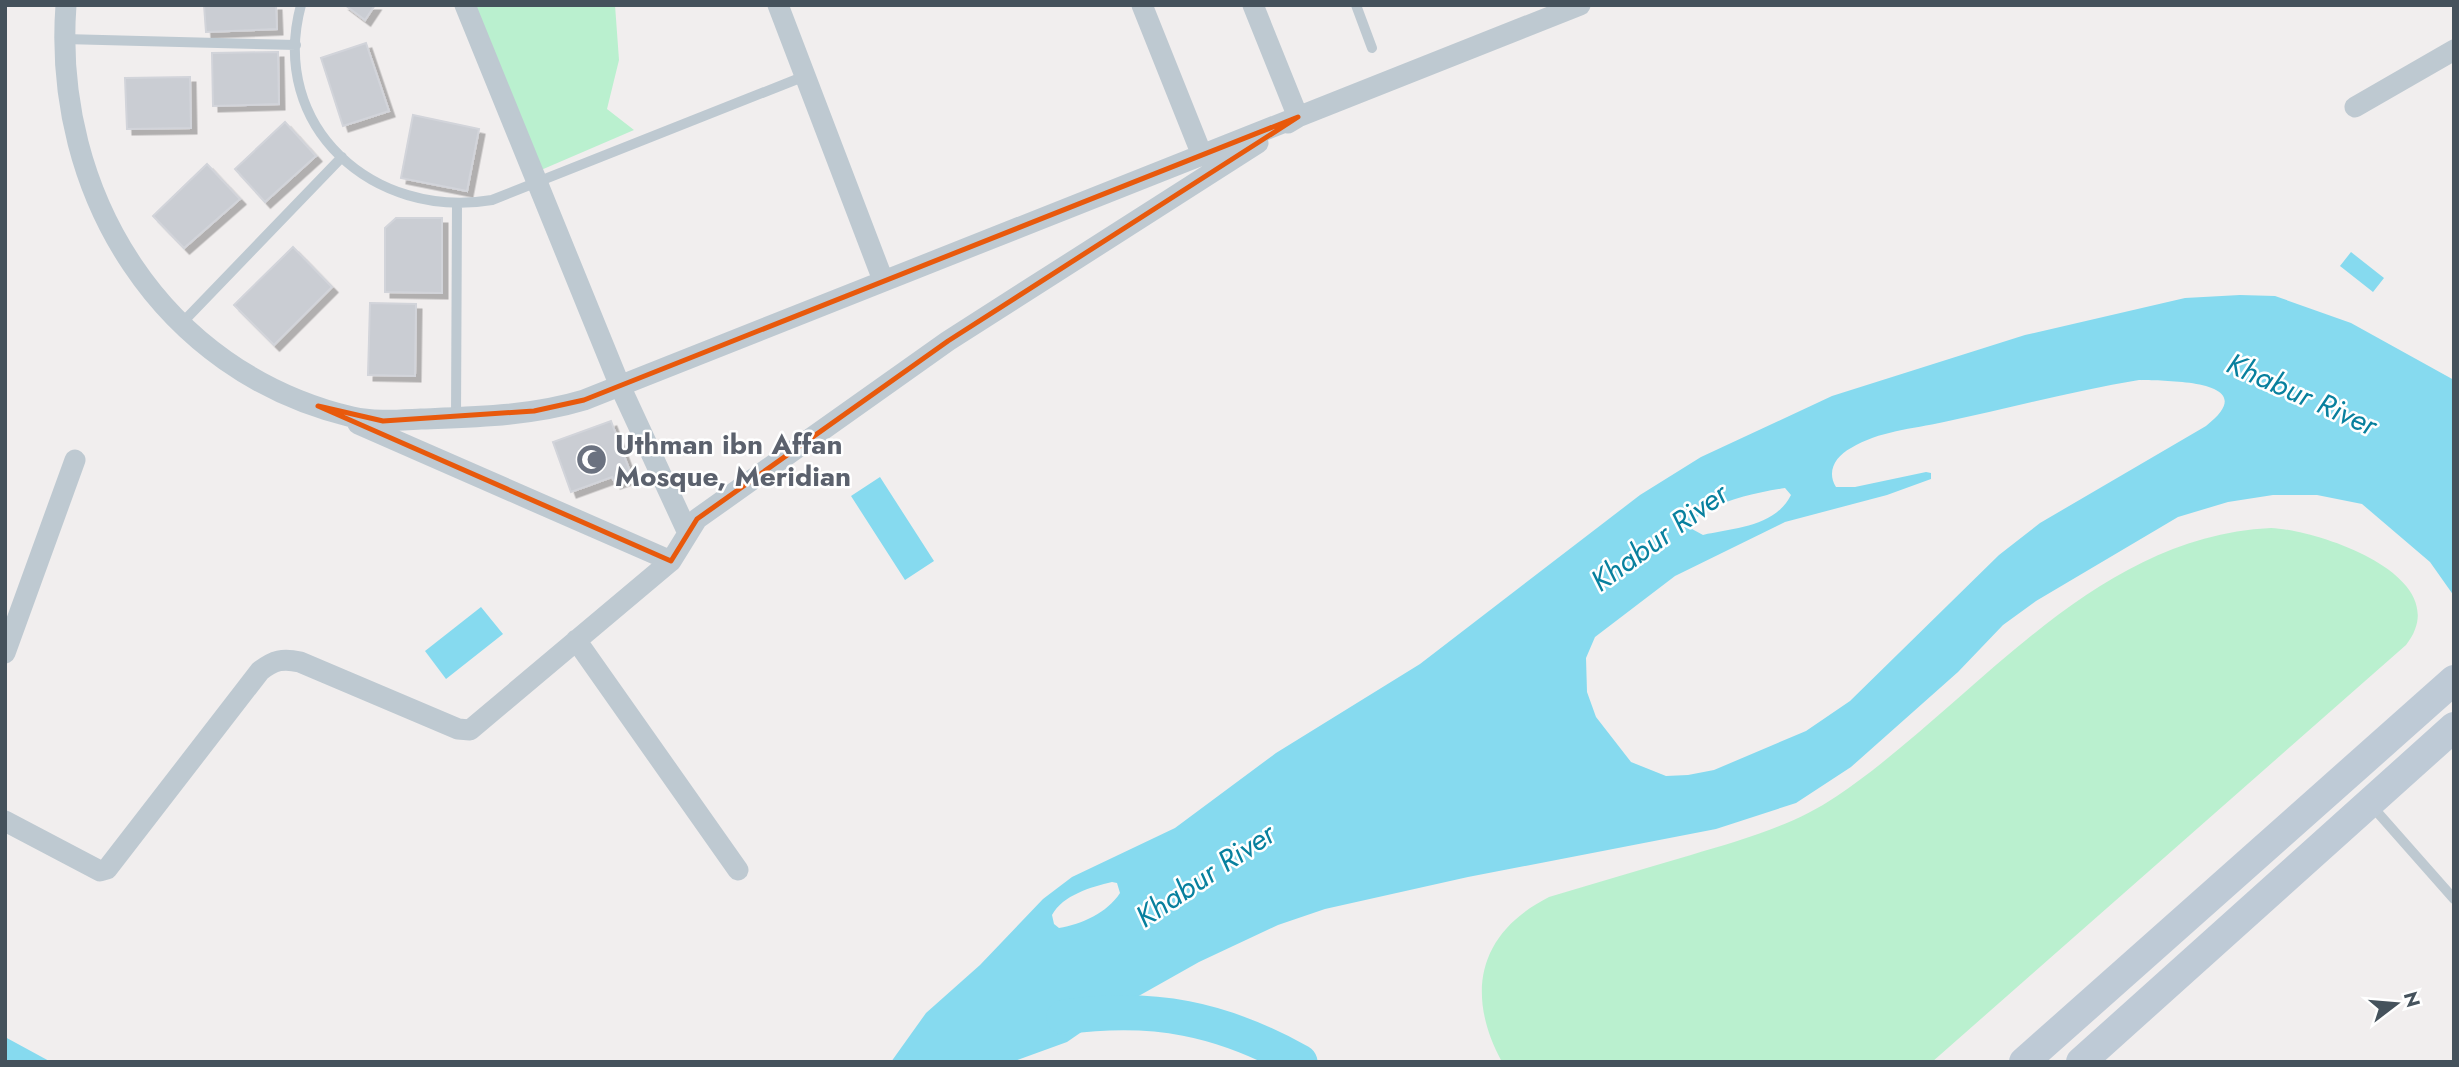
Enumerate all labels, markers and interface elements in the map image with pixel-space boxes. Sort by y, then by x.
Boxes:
water label: Khabur River [2220,342,2386,447]
place label: Uthman ibn Affan Mosque, Meridian [615,424,851,497]
mosque icon: Uthman ibn Affan Mosque, Meridian [575,443,609,477]
water label: Khabur River [1581,471,1738,602]
water label: Khabur River [1126,811,1285,938]
north arrow [2361,969,2431,1039]
text: N [2397,988,2427,1010]

